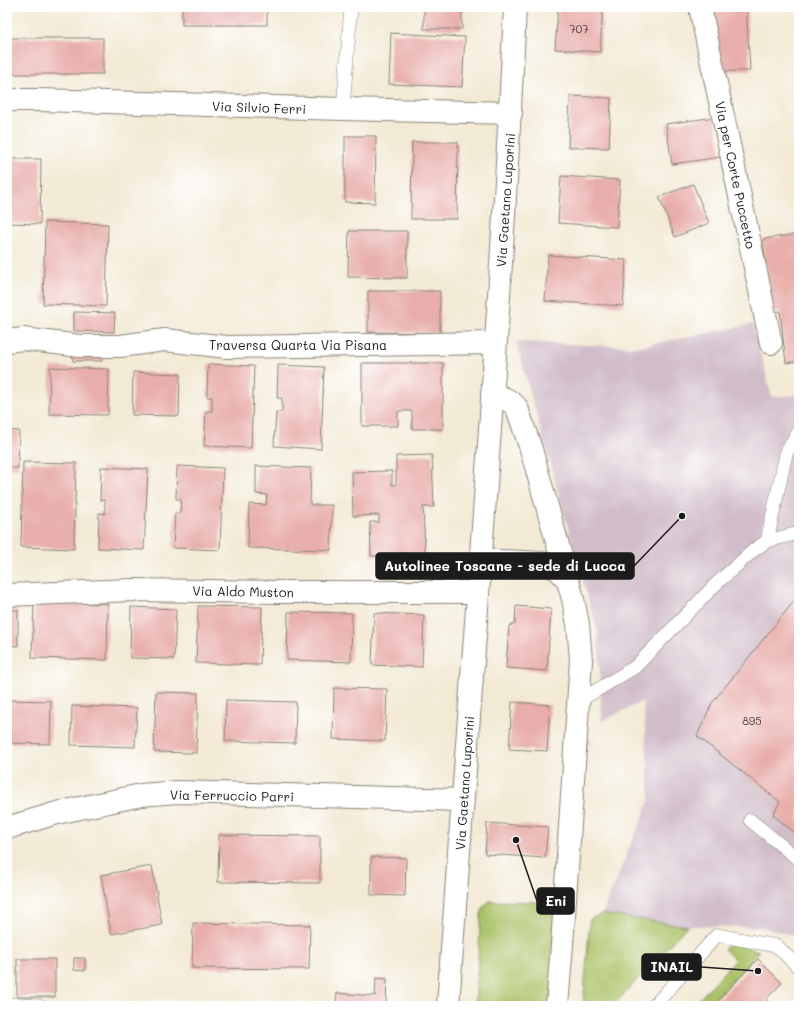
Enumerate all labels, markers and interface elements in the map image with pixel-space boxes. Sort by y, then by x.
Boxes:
house number: 707 [569,21,589,36]
street label: Via Silvio Ferri [212,97,306,117]
street label: Via per Corte Puccetto [712,100,760,251]
street label: Via Gaetano Luporini [492,132,518,268]
street label: Traversa Quarta Via Pisana [209,336,387,353]
callout: Autolinee Toscane - sede di Lucca [376,553,634,579]
text: Autolinee Toscane - sede di Lucca [384,556,626,575]
street label: Via Aldo Muston [192,582,294,600]
house number: 895 [742,713,762,728]
street label: Via Gaetano Luporini [451,715,477,851]
street label: Via Ferruccio Parri [170,785,294,805]
callout: Eni [537,888,574,914]
text: Eni [545,891,567,910]
callout: INAIL [642,954,701,980]
text: INAIL [651,957,693,976]

